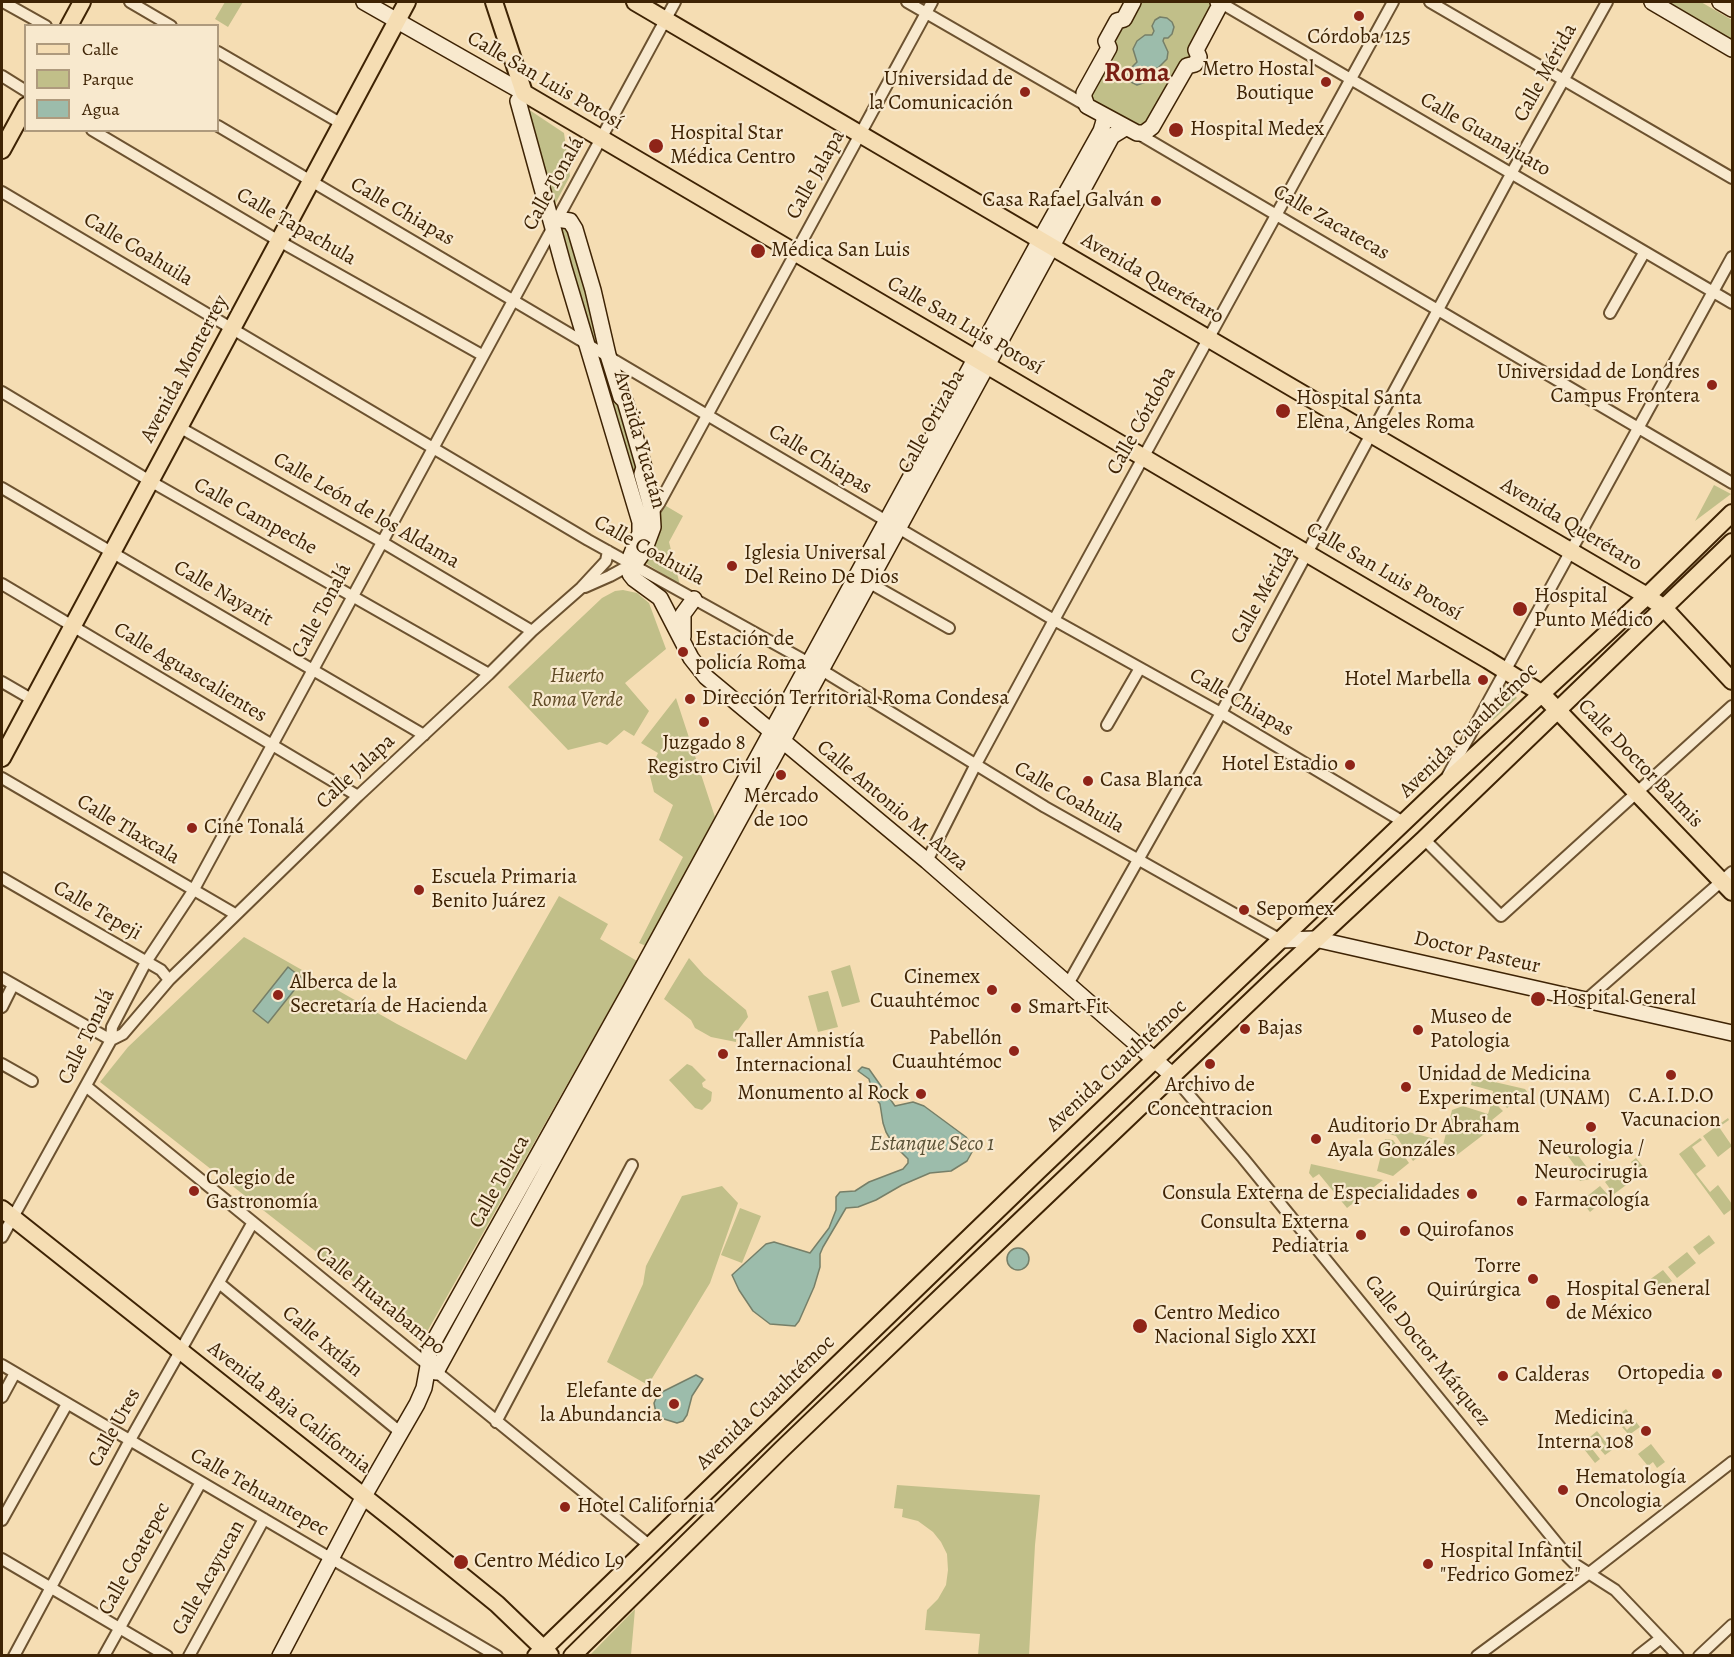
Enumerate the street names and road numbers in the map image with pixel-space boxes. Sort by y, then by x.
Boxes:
street label: Calle Mérida [1509,19,1583,127]
street label: Calle San Luis Potosí [462,26,628,136]
street label: Calle Guanajuato [1415,87,1555,183]
street label: Calle Jalapa [781,126,851,224]
street label: Calle Tonalá [518,133,590,235]
street label: Calle Chiapas [345,172,459,252]
street label: Calle Zacatecas [1268,180,1394,266]
street label: Calle Tapachula [232,183,360,271]
street label: Calle Coahuila [79,207,197,293]
street label: Avenida Querétaro [1076,228,1228,330]
street label: Calle San Luis Potosí [882,271,1048,381]
street label: Avenida Monterrey [136,291,234,447]
street label: Calle Córdoba [1102,362,1182,480]
street label: Calle Orizaba [893,366,971,478]
street label: Avenida Yucatán [607,368,671,512]
street label: Calle Chiapas [764,419,876,501]
street label: Calle León de los Aldama [268,447,464,575]
street label: Calle Campeche [189,473,321,561]
street label: Avenida Querétaro [1496,473,1646,577]
street label: Calle Coahuila [589,510,709,592]
street label: Calle San Luis Potosí [1301,517,1467,627]
street label: Calle Mérida [1226,541,1300,649]
street label: Calle Nayarit [169,555,277,633]
street label: Calle Tonalá [287,559,357,663]
street label: Calle Aguascalientes [109,617,271,729]
street label: Avenida Cuauhtémoc [1394,658,1544,804]
street label: Calle Chiapas [1184,663,1298,743]
street label: Calle Doctor Balmis [1572,694,1708,834]
street label: Calle Jalapa [311,729,401,815]
street label: Calle Antonio M. Anza [811,735,973,877]
street label: Calle Coahuila [1009,756,1129,840]
street label: Calle Tlaxcala [72,789,184,871]
street label: Calle Tepeji [48,876,146,946]
street label: Doctor Pasteur [1411,926,1543,980]
street label: Calle Tonalá [53,985,121,1089]
street label: Avenida Cuauhtémoc [1042,994,1192,1138]
street label: Calle Toluca [464,1131,536,1233]
street label: Calle Huatabampo [310,1241,450,1361]
street label: Calle Doctor Márquez [1358,1270,1496,1432]
street label: Calle Ixtlán [276,1301,368,1383]
street label: Avenida Cuauhtémoc [691,1330,841,1476]
street label: Avenida Baja California [202,1336,376,1480]
street label: Calle Ures [83,1384,147,1472]
street label: Calle Tehuantepec [185,1443,333,1543]
street label: Calle Coatepec [94,1498,176,1620]
street label: Calle Acayucan [167,1516,251,1640]

